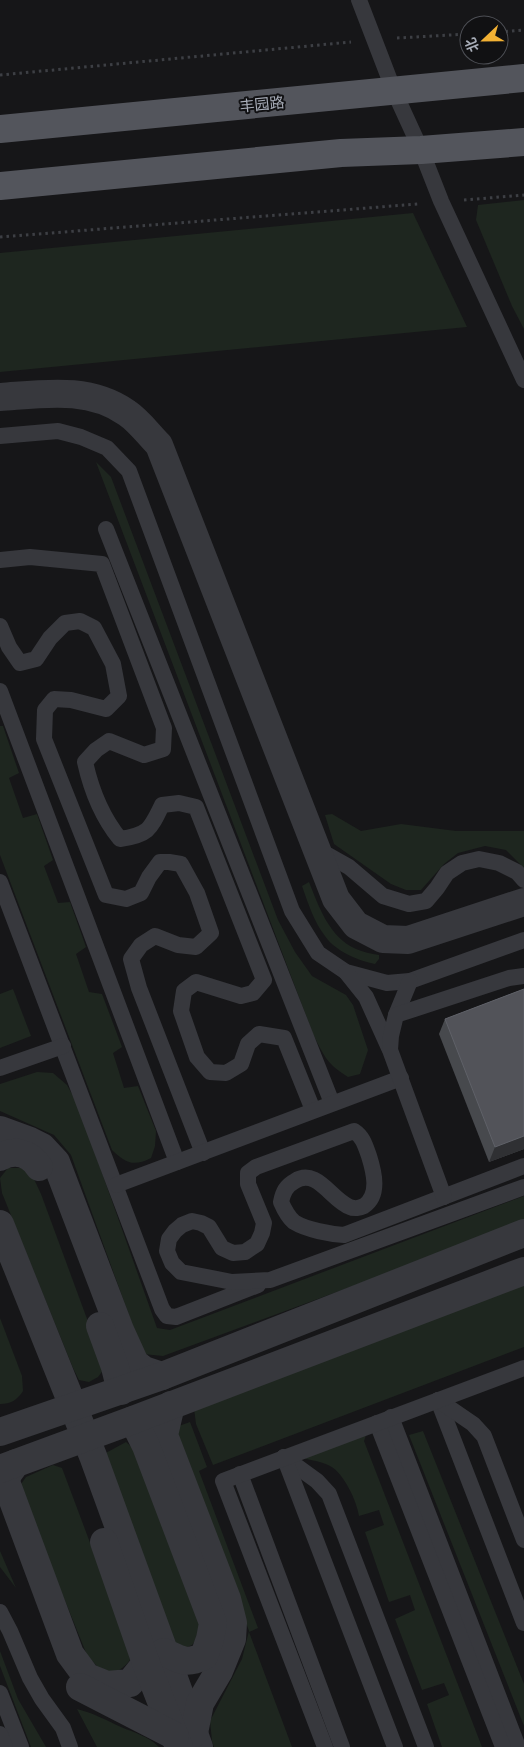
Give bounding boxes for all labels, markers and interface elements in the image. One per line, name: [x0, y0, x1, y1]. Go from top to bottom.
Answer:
north arrow: [459, 15, 509, 65]
text: 北: [462, 35, 482, 54]
street label: 丰园路: [239, 93, 285, 115]

